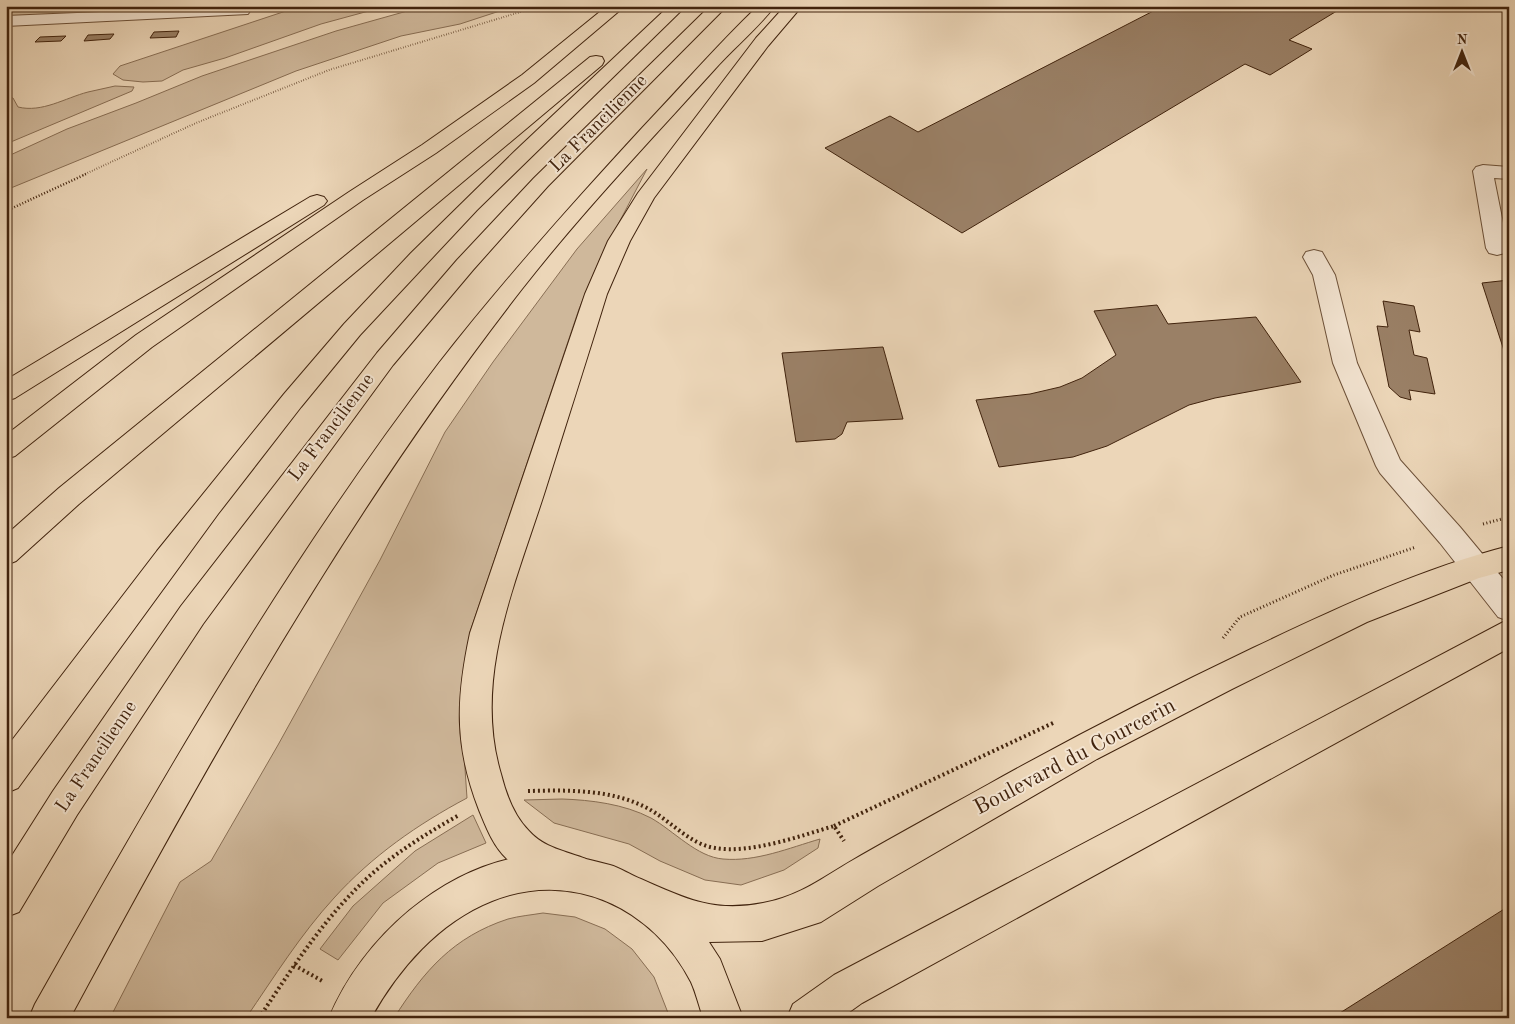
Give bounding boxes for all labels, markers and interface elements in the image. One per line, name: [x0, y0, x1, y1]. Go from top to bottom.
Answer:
north arrow: [1438, 28, 1488, 78]
text: N: [1457, 33, 1468, 47]
street label: La Francilienne: [547, 72, 651, 176]
street label: La Francilienne: [285, 371, 379, 485]
street label: Boulevard du Courcerin: [971, 694, 1179, 819]
street label: La Francilienne: [53, 698, 141, 816]

